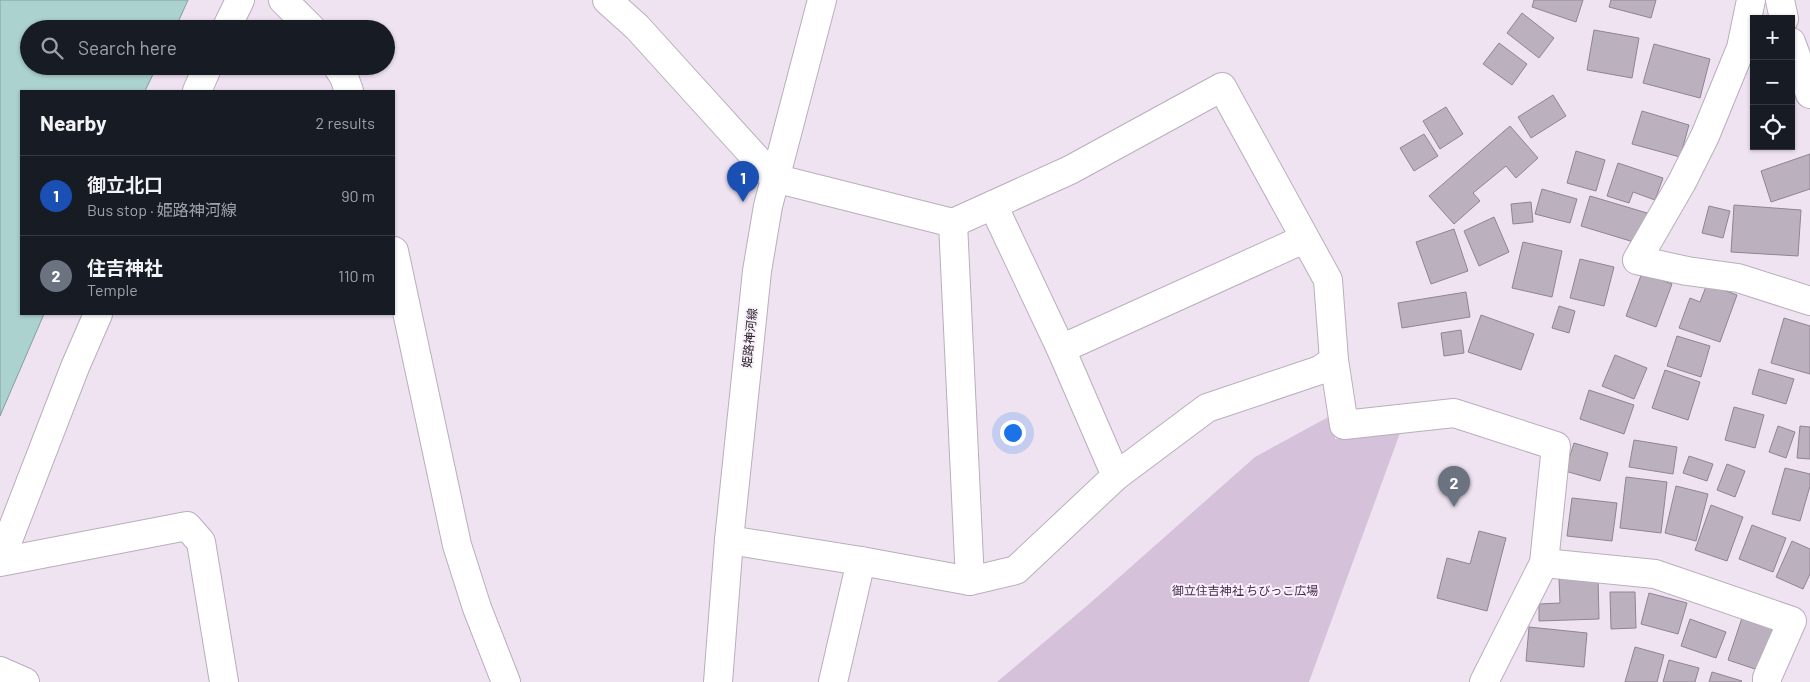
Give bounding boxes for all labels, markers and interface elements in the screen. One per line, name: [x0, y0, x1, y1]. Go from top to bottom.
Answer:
map controls: [1750, 15, 1795, 150]
button: +: [1750, 15, 1795, 60]
search box: [20, 20, 395, 75]
icon: search: [38, 34, 66, 62]
text: Search here: [78, 36, 177, 59]
button: −: [1750, 60, 1795, 105]
button: locate: [1750, 105, 1795, 150]
text: Nearby: [40, 110, 106, 135]
text: 2 results: [316, 113, 375, 132]
pin: 1: [727, 161, 759, 202]
text: 御立北口: [87, 173, 163, 196]
text: 1: [53, 186, 59, 205]
text: 90 m: [341, 186, 375, 205]
text: Bus stop · 姫路神河線: [87, 200, 237, 219]
text: 住吉神社: [87, 256, 163, 279]
text: 2: [52, 266, 60, 285]
text: 110 m: [338, 266, 375, 285]
text: Temple: [87, 280, 138, 299]
street label: 姫路神河線: [739, 307, 759, 369]
your location: [1000, 420, 1026, 446]
pin: 2: [1438, 466, 1470, 507]
park label: 御立住吉神社 ちびっこ広場: [1172, 583, 1318, 597]

